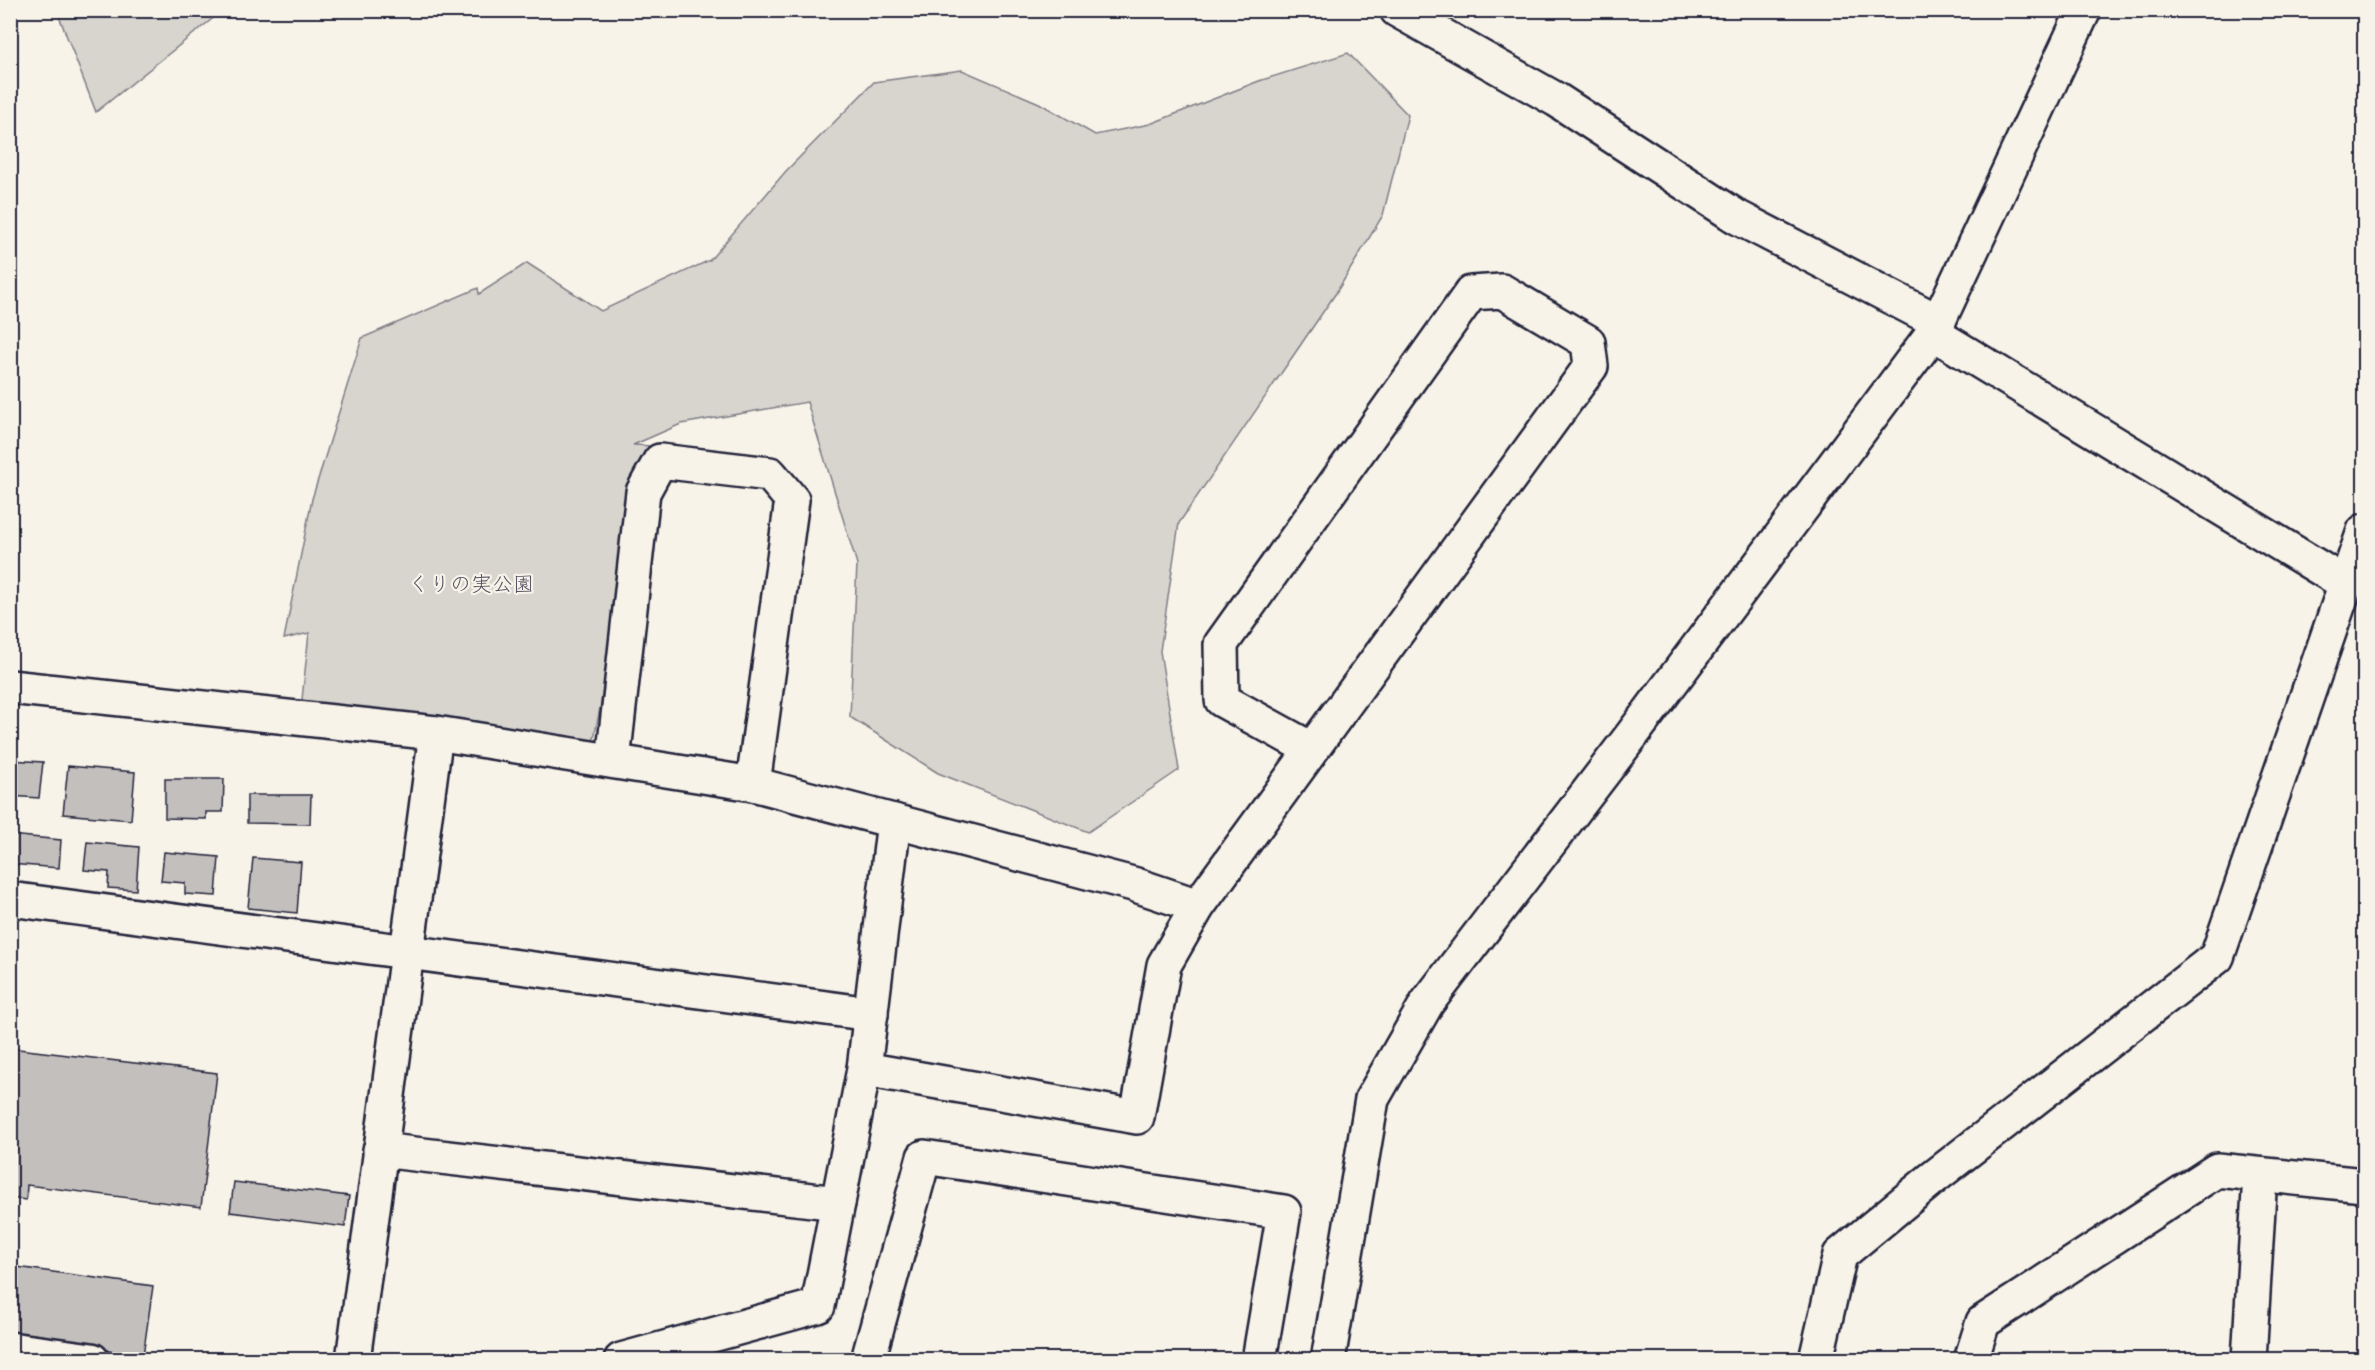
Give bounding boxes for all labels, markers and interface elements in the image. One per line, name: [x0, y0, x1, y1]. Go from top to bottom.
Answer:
park label: くりの実公園: [408, 571, 534, 599]

